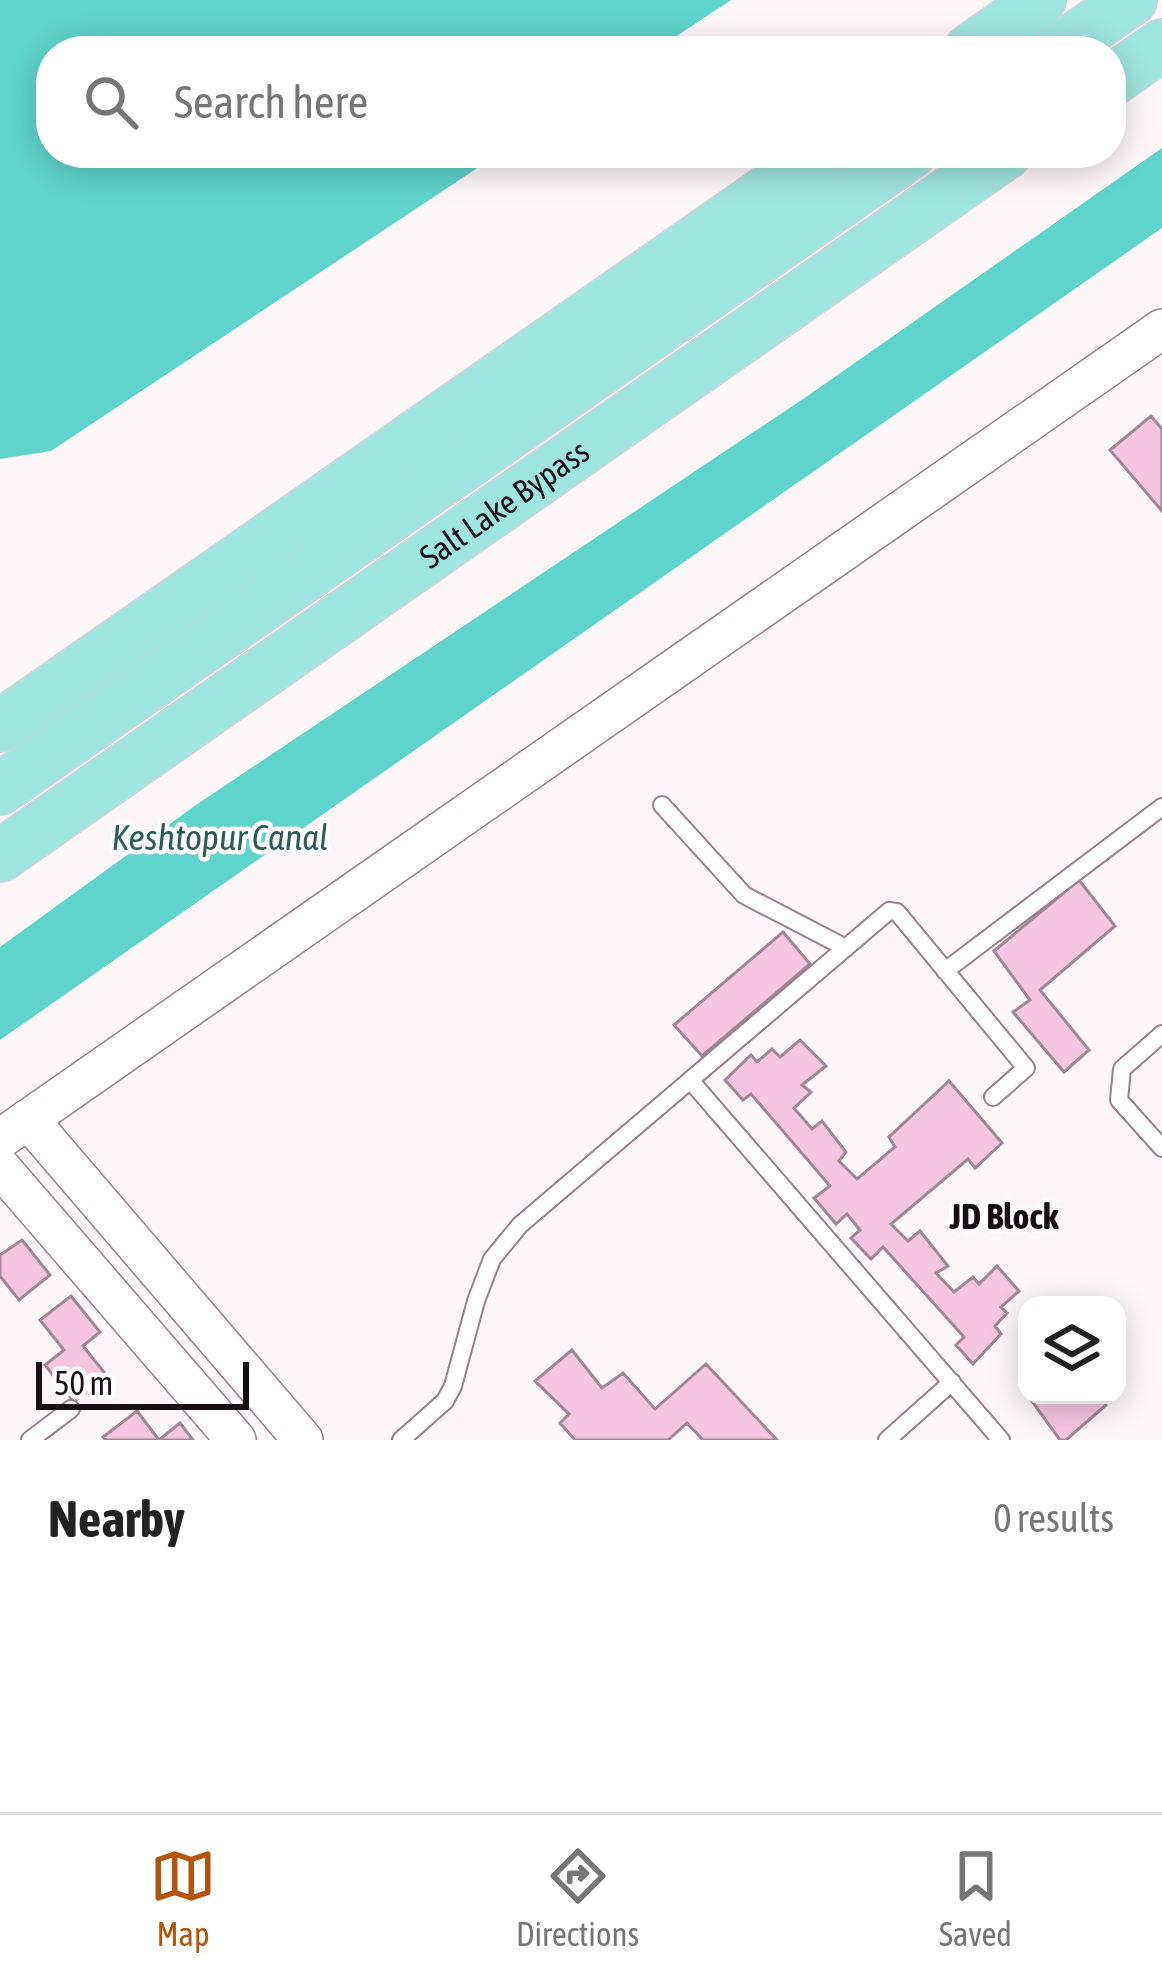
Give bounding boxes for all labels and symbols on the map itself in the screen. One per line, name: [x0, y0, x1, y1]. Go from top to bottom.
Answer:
street label: Salt Lake Bypass: [412, 432, 596, 576]
water label: Keshtopur Canal: [111, 816, 329, 858]
district label: JD Block: [949, 1195, 1060, 1237]
scale bar: [36, 1356, 249, 1409]

